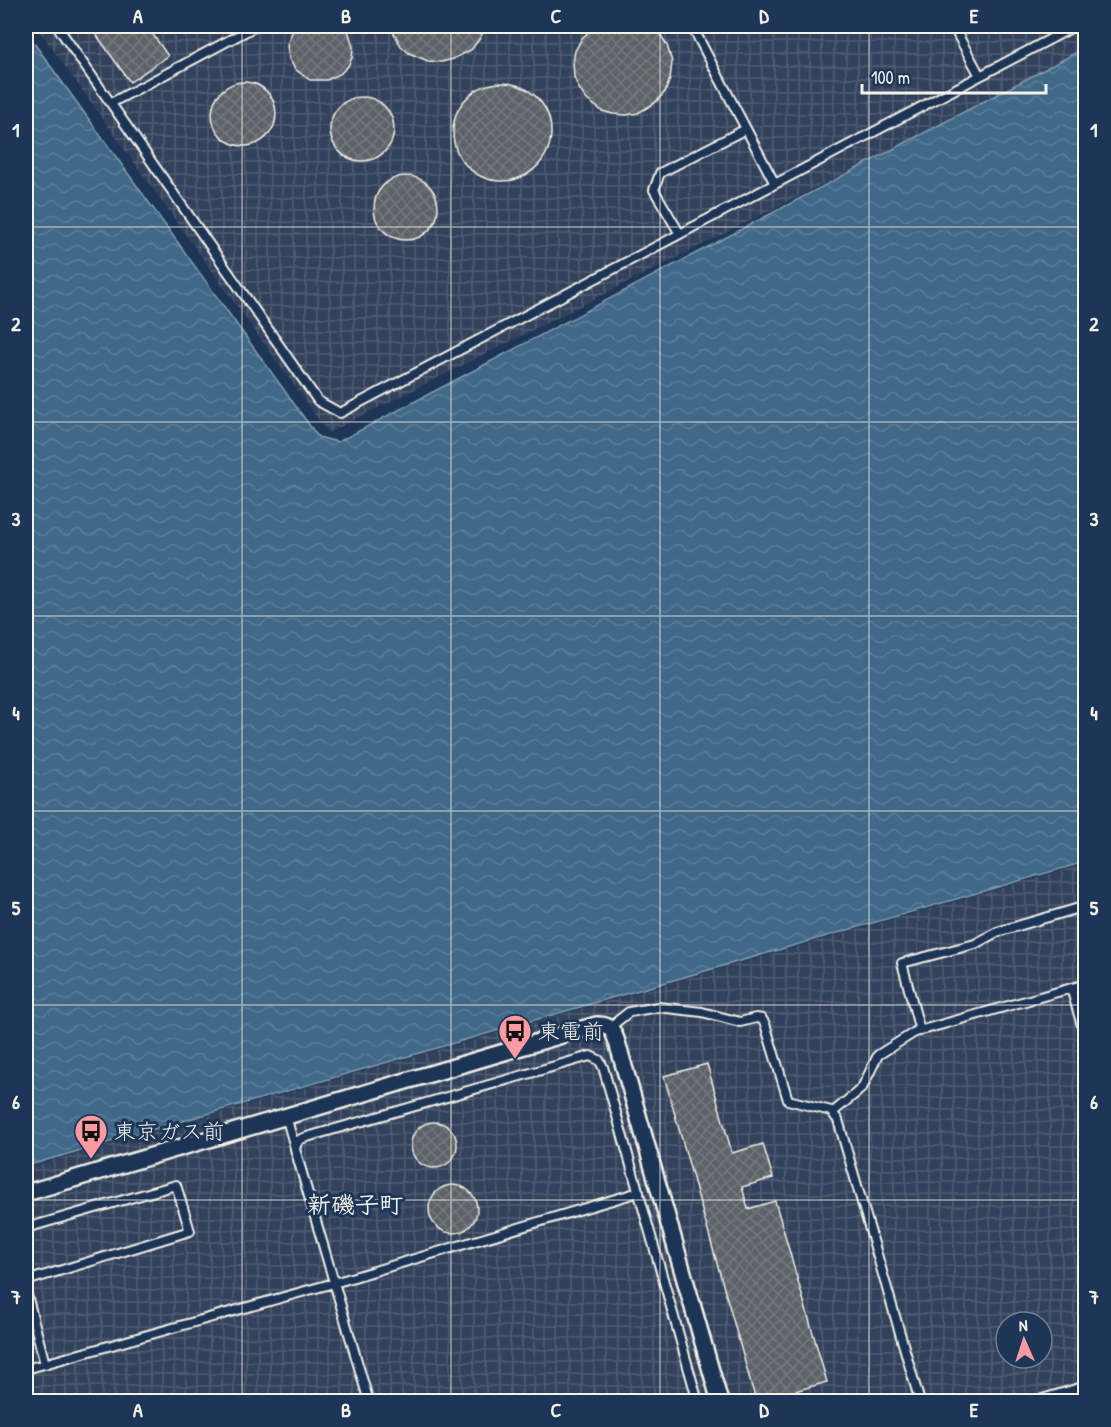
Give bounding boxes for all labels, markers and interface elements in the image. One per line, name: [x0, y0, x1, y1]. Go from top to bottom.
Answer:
text: A: [133, 2, 143, 29]
text: B: [341, 2, 351, 29]
text: C: [551, 2, 562, 29]
text: D: [759, 2, 769, 29]
text: E: [970, 2, 979, 29]
scale bar: [862, 57, 1046, 95]
text: 100 m: [871, 65, 910, 90]
text: 1: [12, 116, 20, 143]
text: 1: [1090, 116, 1098, 143]
text: 2: [11, 310, 21, 337]
text: 2: [1089, 310, 1099, 337]
text: 3: [12, 505, 21, 532]
text: 3: [1090, 505, 1099, 532]
text: 4: [12, 699, 20, 726]
text: 4: [1090, 699, 1098, 726]
text: 5: [12, 894, 21, 921]
text: 5: [1090, 894, 1099, 921]
bus stop icon: 東電前: [497, 1013, 533, 1060]
place label: 東電前: [538, 1016, 604, 1046]
text: 6: [12, 1088, 20, 1115]
text: 6: [1090, 1088, 1098, 1115]
bus stop icon: 東京ガス前: [73, 1113, 109, 1160]
place label: 東京ガス前: [114, 1116, 224, 1146]
district label: 新磯子町: [307, 1188, 403, 1220]
text: 7: [10, 1283, 21, 1310]
text: 7: [1088, 1283, 1099, 1310]
north arrow: [994, 1310, 1054, 1370]
text: N: [1018, 1314, 1029, 1336]
text: A: [133, 1396, 143, 1423]
text: B: [341, 1396, 351, 1423]
text: C: [551, 1396, 562, 1423]
text: D: [759, 1396, 769, 1423]
text: E: [970, 1396, 979, 1423]

